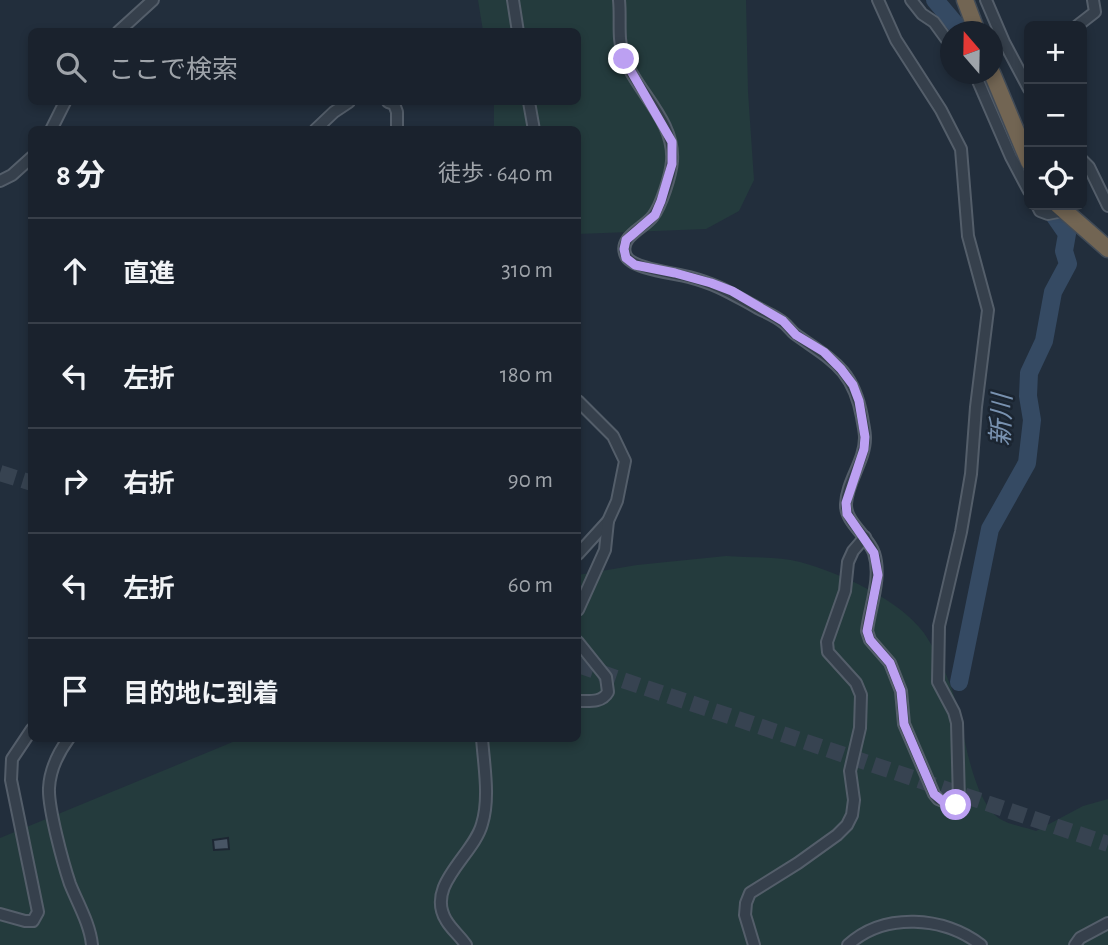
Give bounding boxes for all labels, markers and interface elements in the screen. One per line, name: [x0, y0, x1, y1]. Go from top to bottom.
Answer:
north arrow: [940, 21, 1003, 84]
map controls: [1024, 21, 1087, 210]
button: +: [1024, 21, 1087, 84]
search box: [28, 28, 581, 105]
route end: [608, 43, 639, 74]
icon: search: [52, 48, 90, 86]
text: ここで検索: [108, 57, 238, 83]
button: −: [1024, 84, 1087, 147]
button: locate: [1024, 147, 1087, 210]
text: 8 分: [56, 161, 105, 191]
text: 徒歩 · 640 m: [438, 163, 553, 186]
icon: ahead: [56, 252, 94, 290]
text: 310 m: [501, 259, 553, 282]
text: 直進: [123, 261, 175, 287]
icon: left: [56, 357, 94, 395]
text: 180 m: [500, 364, 553, 387]
text: 左折: [123, 366, 175, 392]
water label: 新川: [987, 391, 1016, 446]
icon: right: [56, 462, 94, 500]
text: 90 m: [508, 469, 553, 492]
text: 右折: [123, 471, 175, 497]
icon: left: [56, 567, 94, 605]
text: 60 m: [508, 574, 553, 597]
text: 左折: [123, 576, 175, 602]
icon: arrive: [56, 672, 94, 710]
text: 目的地に到着: [123, 681, 279, 707]
route start: [940, 789, 971, 820]

